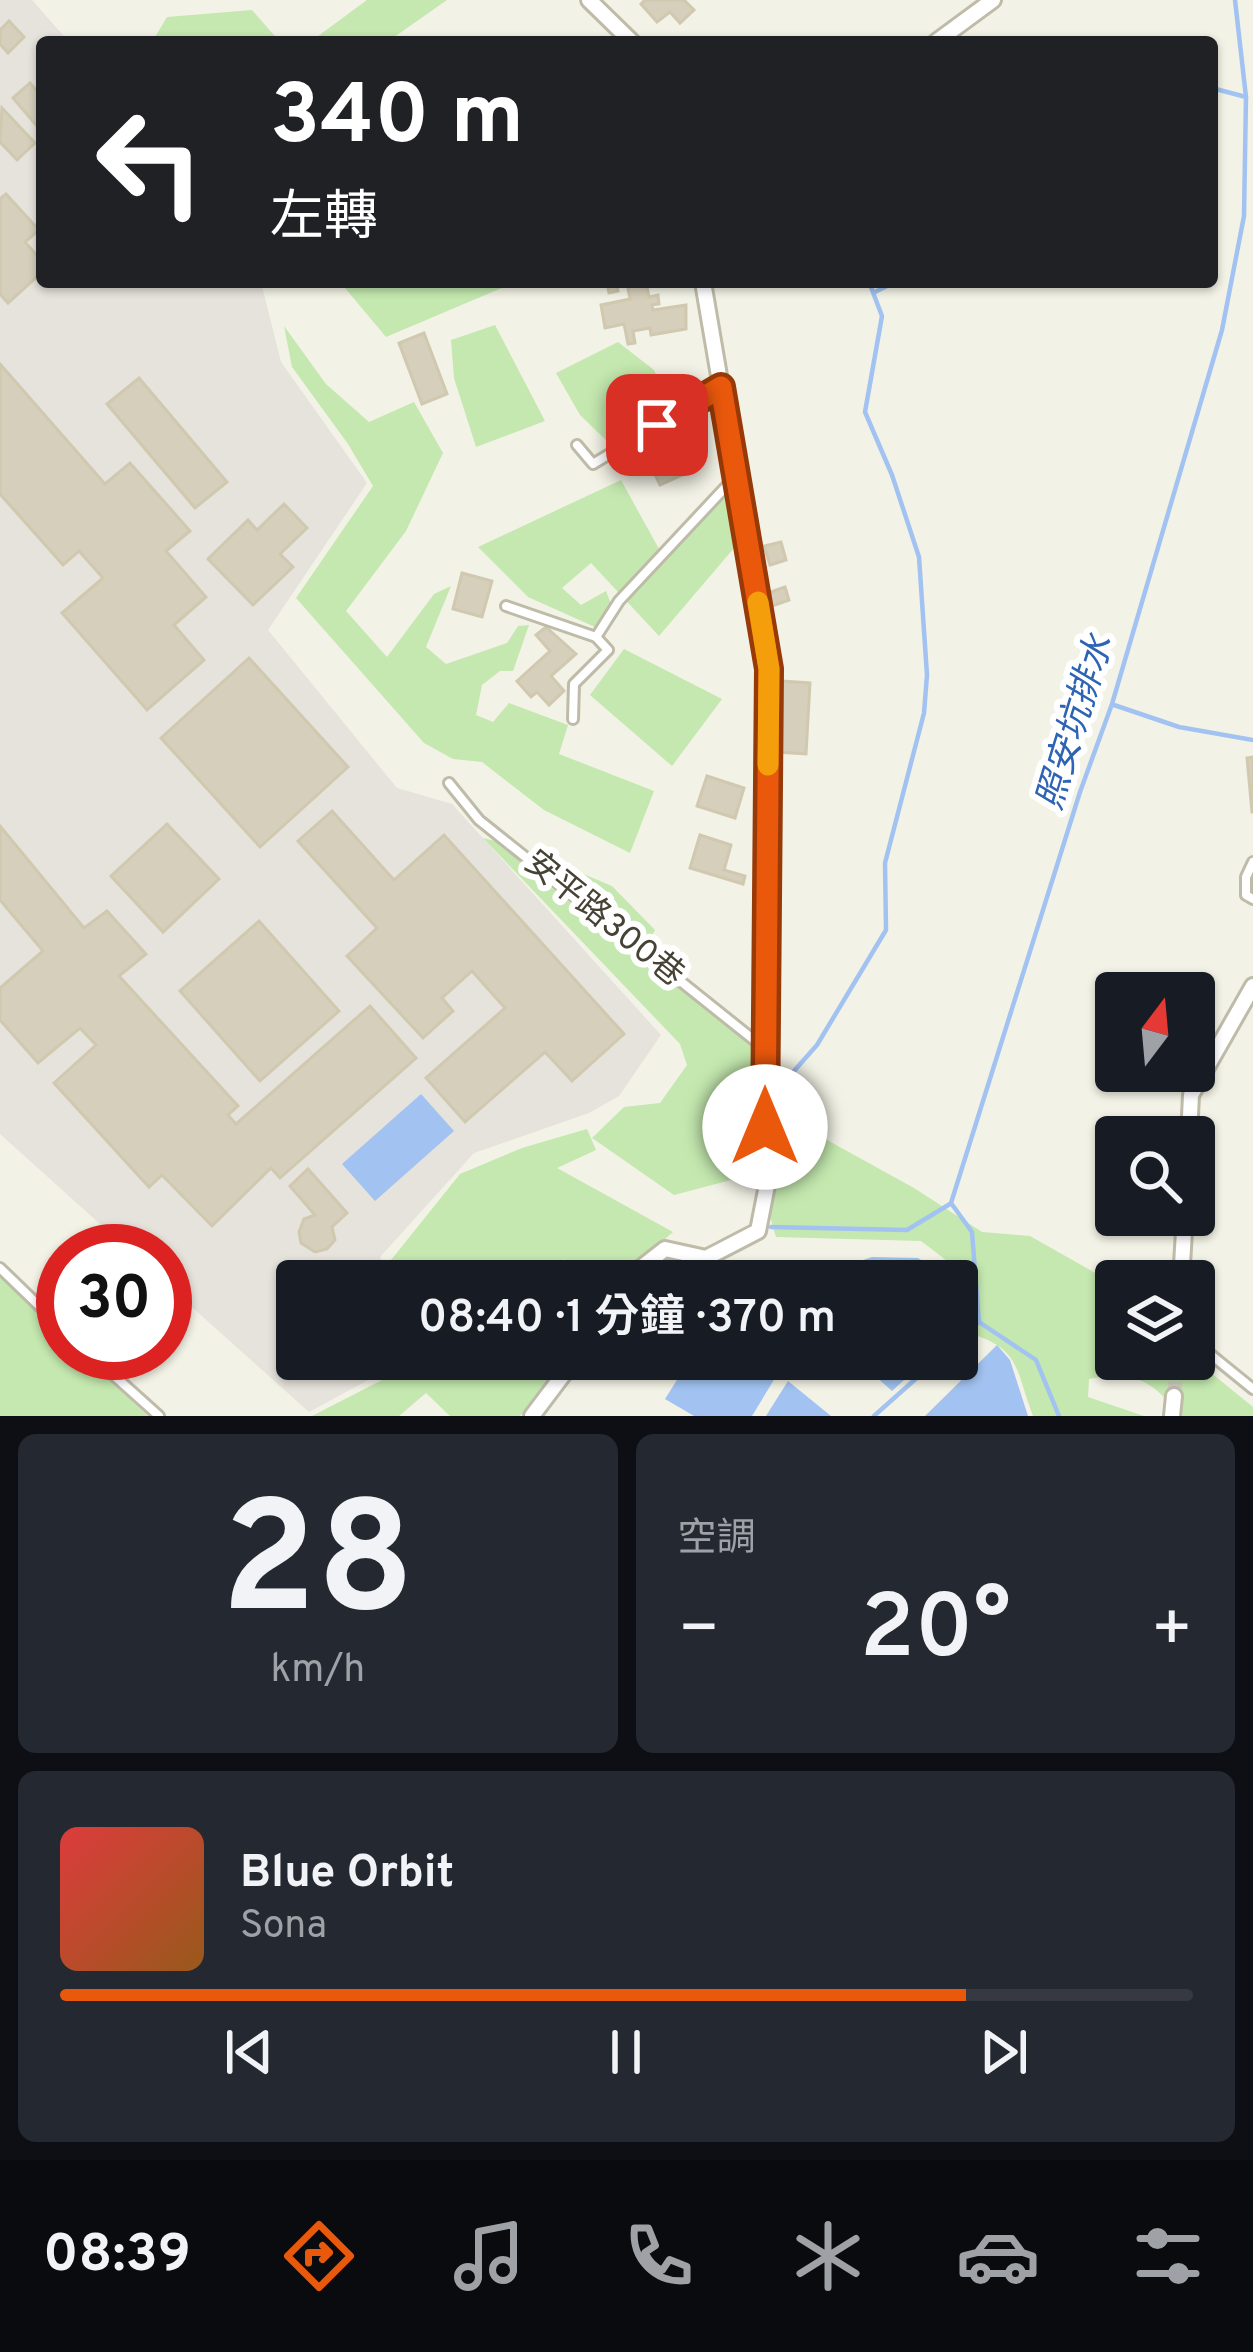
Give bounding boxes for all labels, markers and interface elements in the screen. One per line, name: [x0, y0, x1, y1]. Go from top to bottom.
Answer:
text: 340 m: [270, 67, 524, 173]
icon: left: [72, 84, 228, 240]
text: 左轉: [270, 186, 378, 255]
pin: [606, 374, 708, 476]
icon: arrive: [624, 392, 690, 458]
water label: 照安坑排水: [1029, 628, 1126, 816]
street label: 安平路300巷: [515, 843, 691, 997]
north arrow: [1095, 972, 1215, 1092]
map controls: [1095, 972, 1215, 1380]
position arrow: [702, 1064, 828, 1190]
button: search: [1095, 1116, 1215, 1236]
speed limit sign: 30: [36, 1224, 192, 1380]
button: layers: [1095, 1260, 1215, 1380]
text: 08:40 · 1 分鐘 · 370 m: [418, 1291, 836, 1348]
text: 28: [221, 1470, 415, 1668]
text: 空調: [678, 1516, 756, 1565]
text: 20°: [860, 1576, 1011, 1689]
text: −: [678, 1591, 720, 1674]
text: +: [1150, 1591, 1193, 1674]
text: km/h: [270, 1647, 365, 1696]
text: Blue Orbit: [240, 1846, 454, 1903]
text: Sona: [240, 1903, 327, 1952]
icon: previous: [216, 2019, 282, 2085]
icon: pause: [593, 2019, 659, 2085]
icon: next: [971, 2019, 1037, 2085]
icon: directions: [277, 2214, 361, 2298]
icon: music: [447, 2214, 531, 2298]
icon: phone: [617, 2214, 701, 2298]
icon: climate: [786, 2214, 870, 2298]
icon: car: [956, 2214, 1040, 2298]
icon: filters: [1126, 2214, 1210, 2298]
text: 08:39: [43, 2222, 191, 2291]

